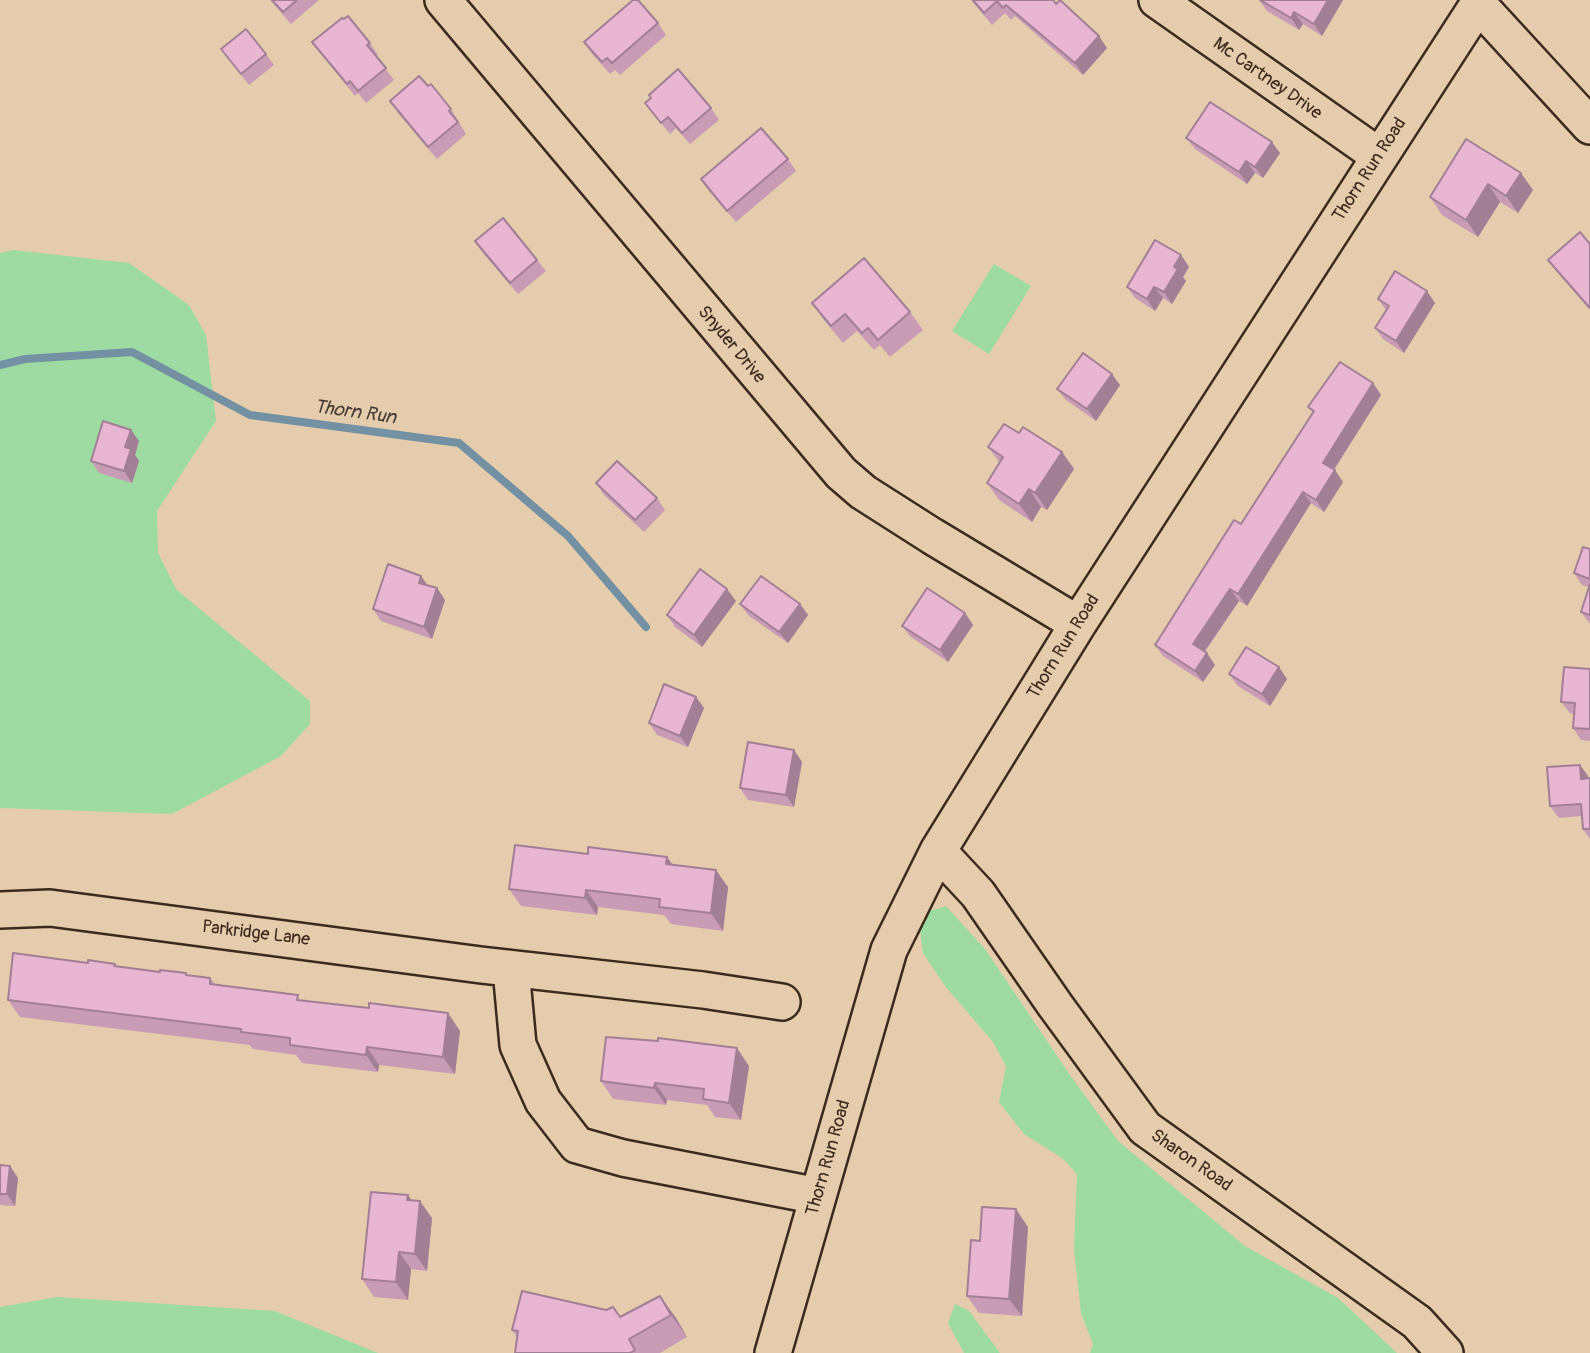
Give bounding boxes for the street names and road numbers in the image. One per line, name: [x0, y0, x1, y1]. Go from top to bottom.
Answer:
street label: Mc Cartney Drive: [1208, 33, 1326, 125]
street label: Thorn Run Road: [1328, 114, 1412, 226]
street label: Snyder Drive: [692, 302, 770, 388]
street label: Thorn Run Road: [1023, 591, 1105, 703]
street label: Parkridge Lane: [201, 917, 311, 951]
street label: Thorn Run Road: [802, 1098, 856, 1218]
street label: Sharon Road: [1146, 1125, 1236, 1197]

